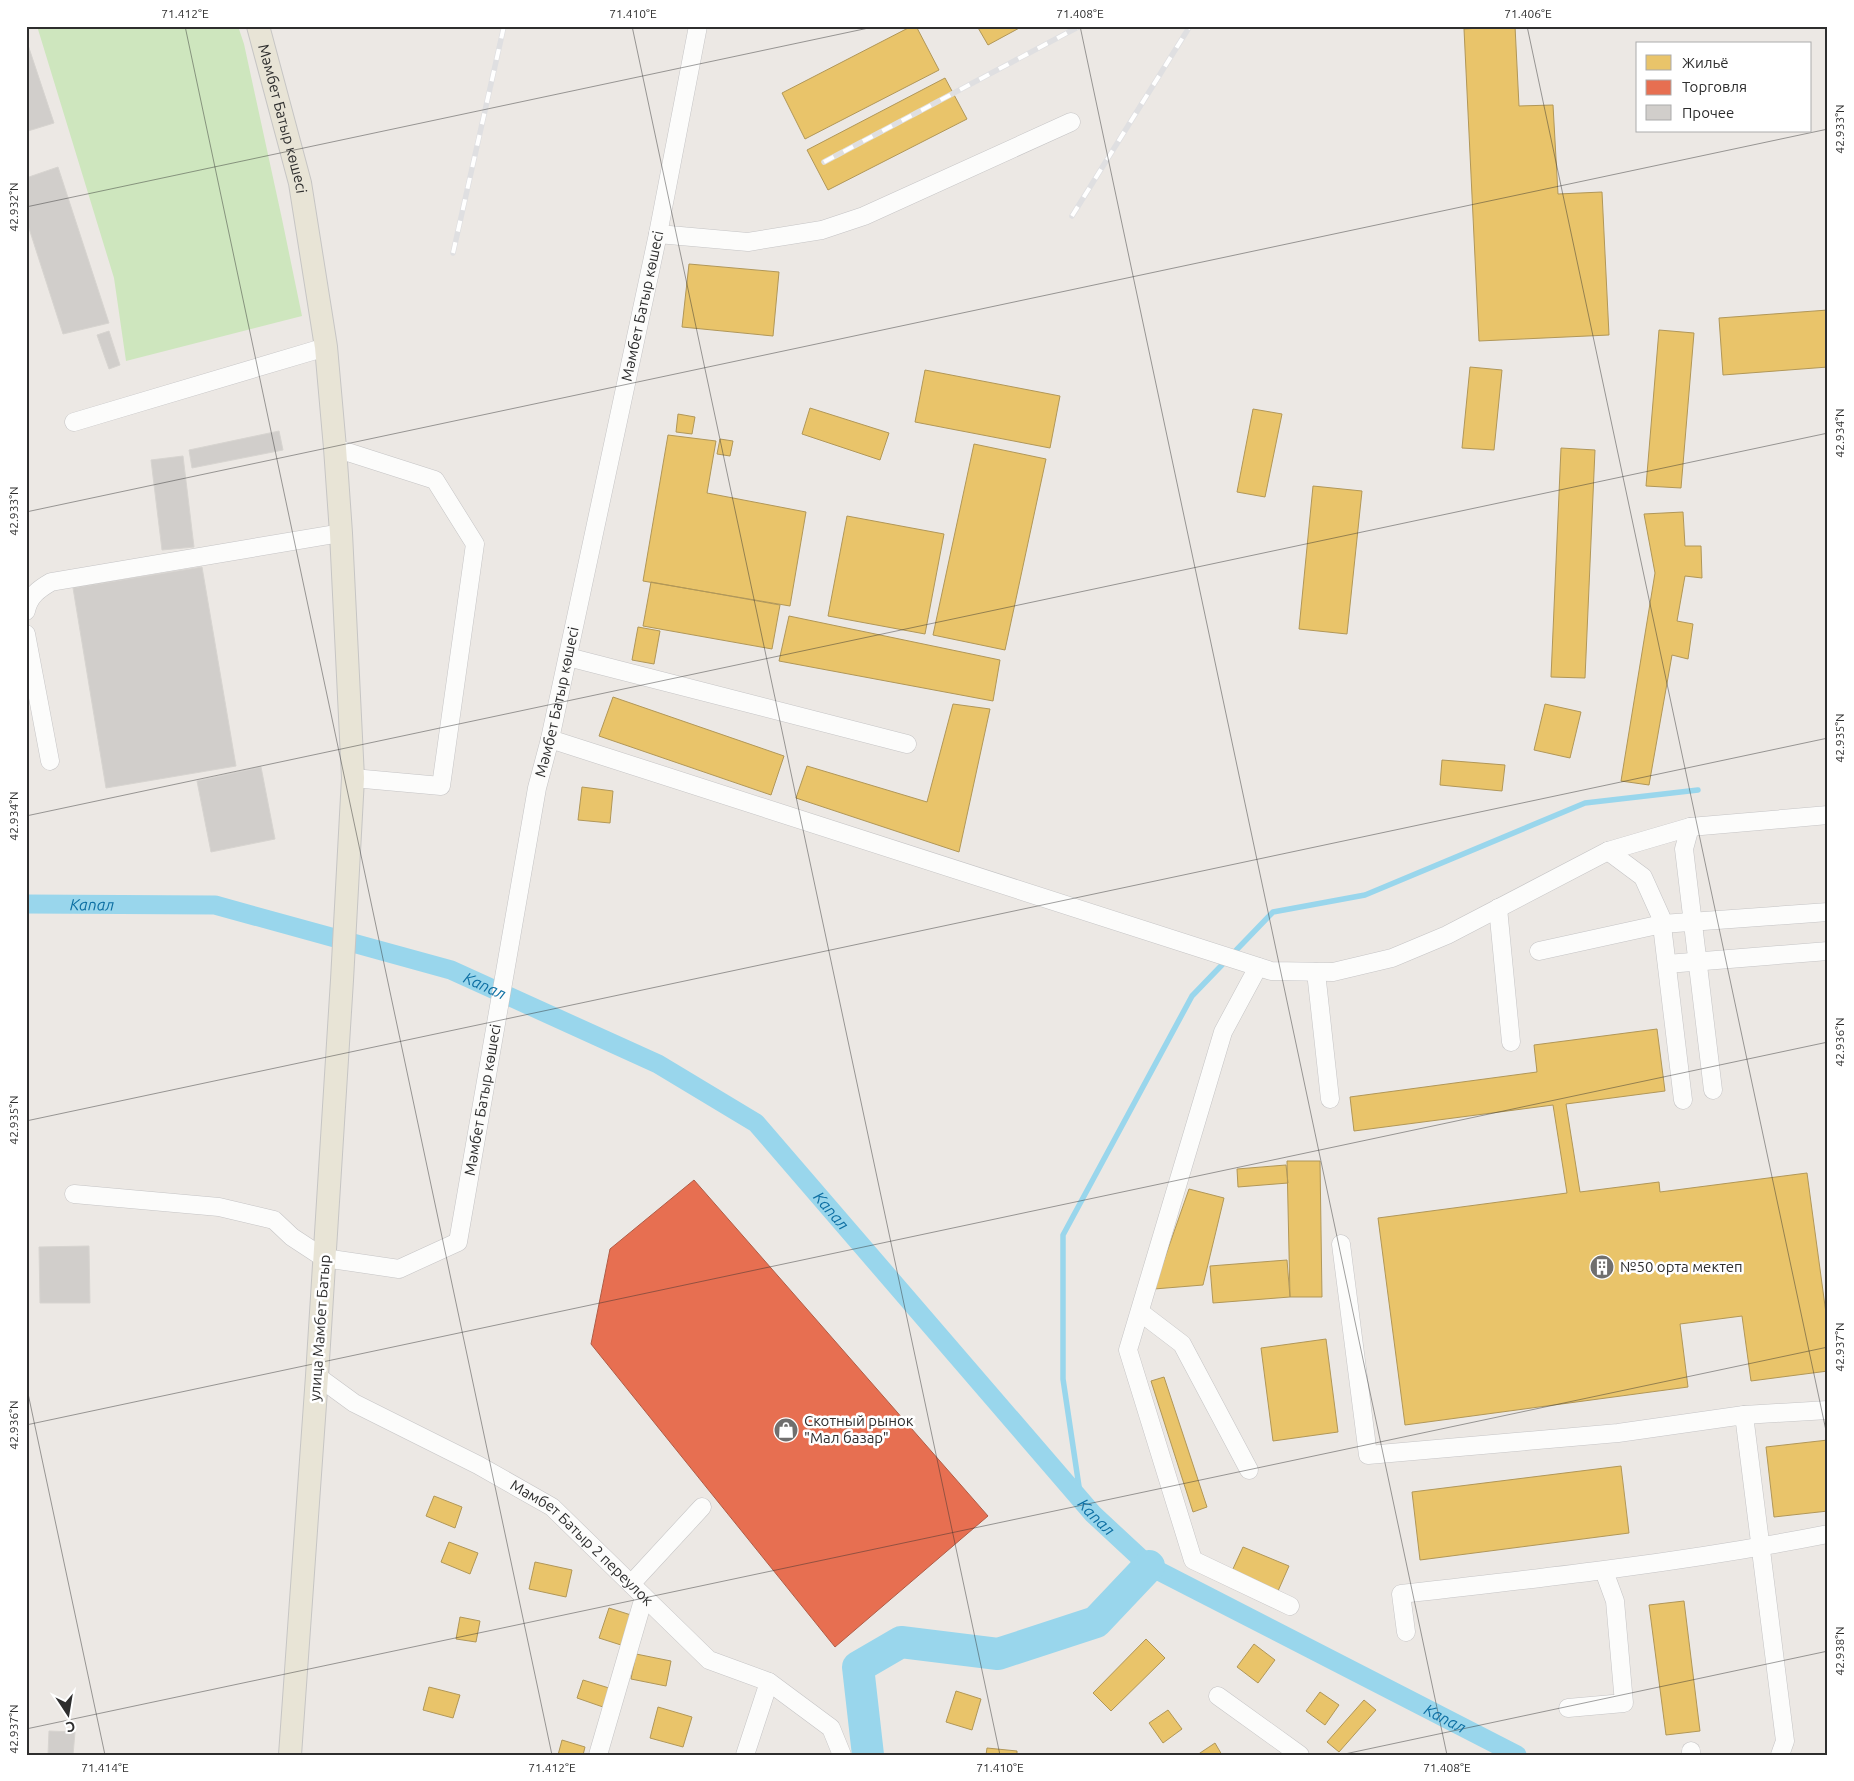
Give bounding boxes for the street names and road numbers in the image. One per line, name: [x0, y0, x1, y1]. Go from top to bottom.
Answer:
street label: Мәмбет Батыр көшесі: [255, 42, 311, 194]
street label: Мәмбет Батыр көшесі: [618, 229, 666, 383]
street label: Мәмбет Батыр көшесі: [531, 625, 582, 779]
street label: Мәмбет Батыр көшесі: [461, 1023, 504, 1177]
street label: улица Мамбет Батыр: [306, 1254, 333, 1402]
street label: Мамбет Батыр 2 переулок: [508, 1476, 657, 1609]

